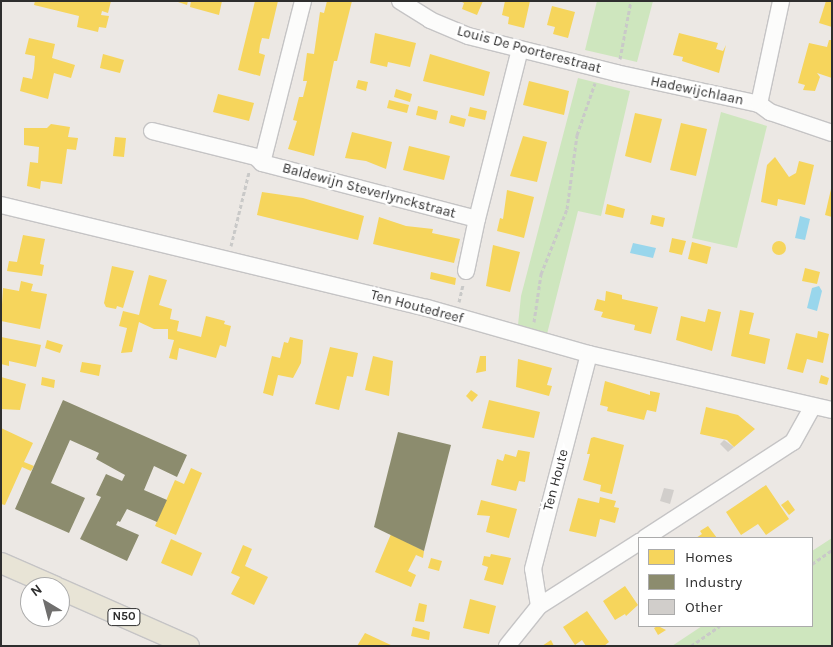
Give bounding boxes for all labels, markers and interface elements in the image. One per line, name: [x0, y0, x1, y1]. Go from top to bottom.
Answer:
street label: Louis De Poorterestraat: [455, 23, 603, 77]
street label: Hadewijchlaan: [649, 73, 745, 109]
street label: Baldewijn Steverlynckstraat: [280, 160, 458, 222]
street label: Ten Houtedreef: [369, 287, 465, 327]
street label: Ten Houte: [540, 447, 572, 513]
legend: [638, 537, 813, 627]
text: Homes: [685, 548, 733, 566]
text: Industry: [685, 573, 742, 591]
north arrow: [20, 577, 70, 627]
text: N: [27, 581, 45, 600]
text: Other: [685, 598, 723, 616]
road number: N50: [106, 608, 142, 626]

